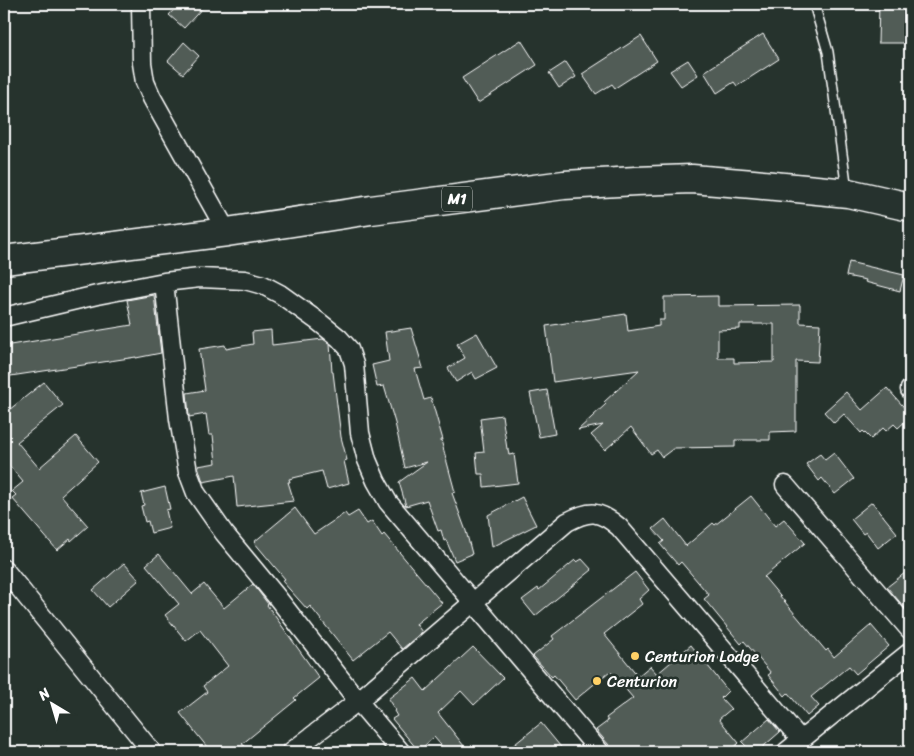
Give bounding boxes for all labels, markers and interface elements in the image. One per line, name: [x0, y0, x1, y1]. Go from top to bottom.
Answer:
road number: M1: [442, 186, 472, 212]
place label: Centurion Lodge: [645, 642, 759, 671]
marker: Centurion Lodge: [629, 650, 641, 662]
place label: Centurion: [607, 667, 678, 696]
marker: Centurion: [591, 675, 603, 687]
north arrow: [28, 678, 78, 728]
text: N: [32, 681, 56, 708]

